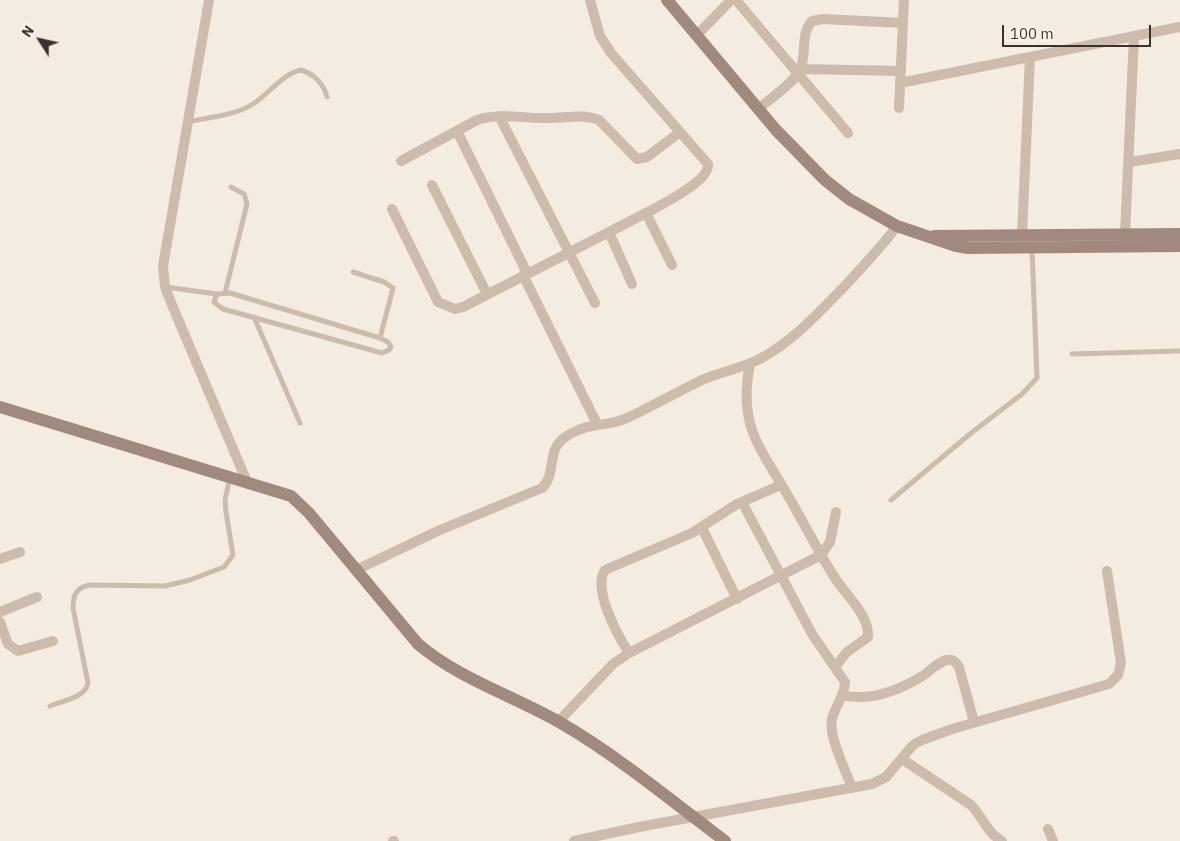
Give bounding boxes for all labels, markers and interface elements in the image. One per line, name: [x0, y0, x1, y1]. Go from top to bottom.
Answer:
north arrow: [15, 15, 65, 65]
scale bar: [1005, 15, 1154, 47]
text: N: [17, 22, 38, 41]
text: 100 m: [1010, 24, 1054, 43]

